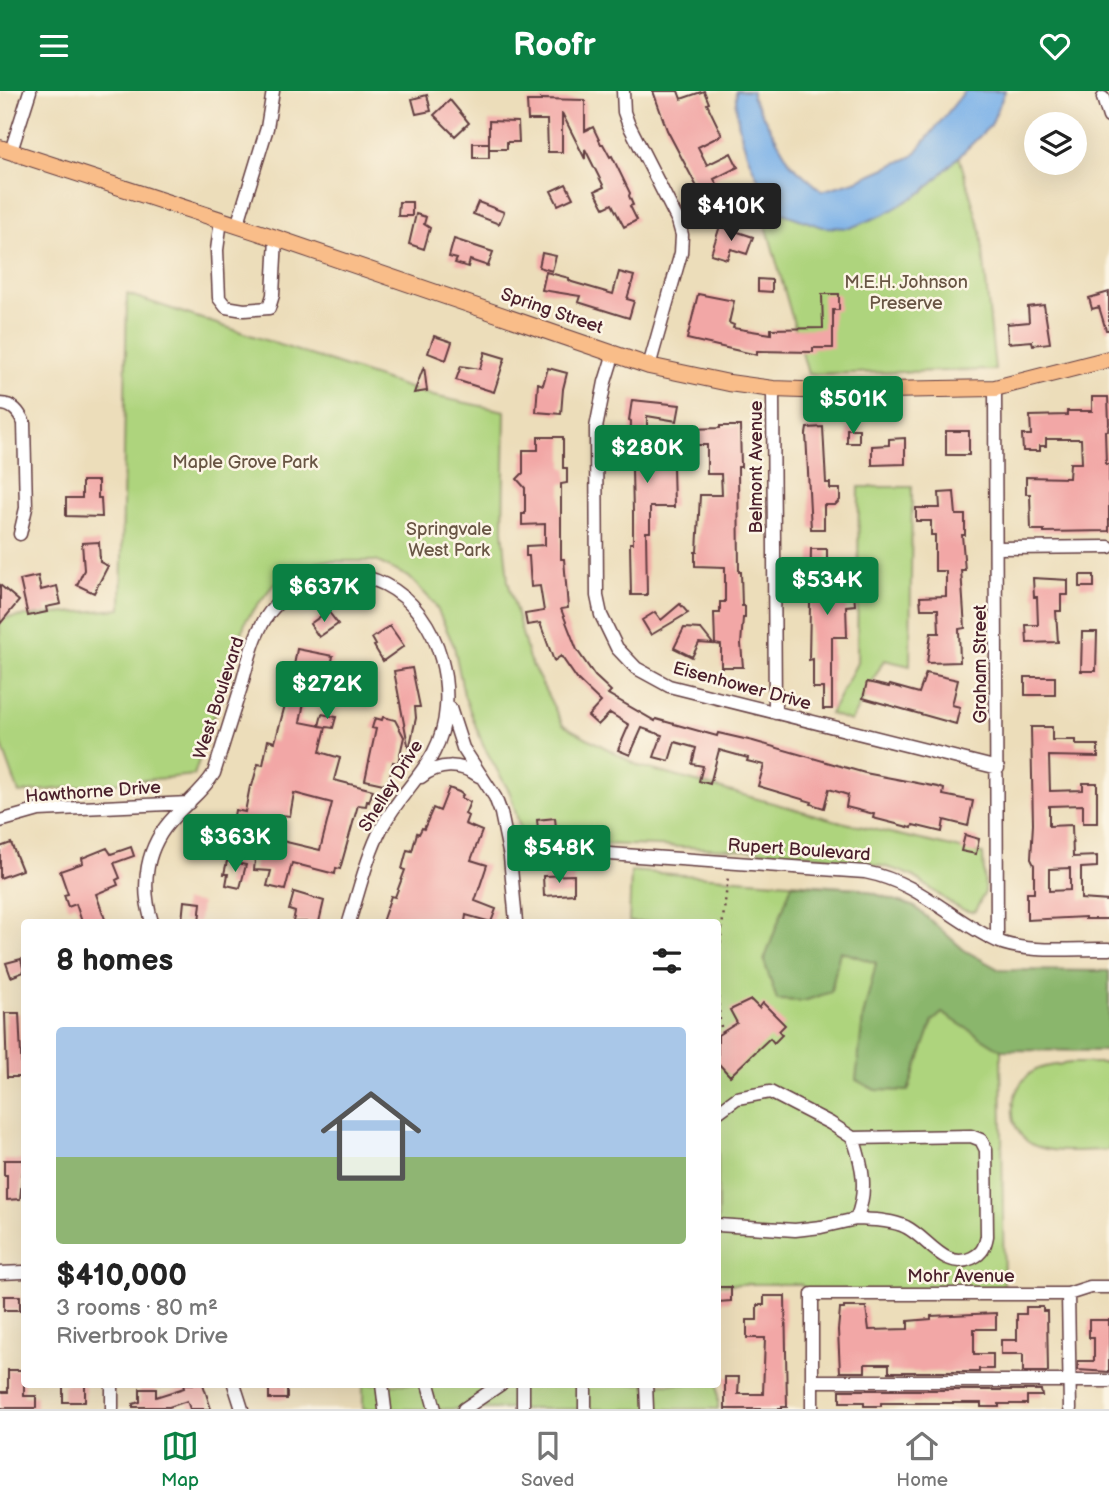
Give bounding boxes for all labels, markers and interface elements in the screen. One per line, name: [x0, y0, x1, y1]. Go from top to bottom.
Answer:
text: Roofr: [513, 26, 596, 65]
icon: menu: [35, 27, 73, 65]
icon: heart: [1036, 27, 1074, 65]
map controls: [1024, 112, 1087, 175]
button: layers: [1024, 112, 1087, 175]
pin: $410K: [682, 183, 780, 243]
text: $410K: [697, 192, 765, 220]
park label: M.E.H. Johnson Preserve: [844, 272, 968, 314]
street label: Spring Street: [498, 284, 606, 338]
pin: $501K: [804, 377, 902, 436]
text: $501K: [819, 385, 887, 413]
street label: Belmont Avenue: [746, 400, 767, 534]
pin: $280K: [598, 425, 696, 485]
text: $280K: [611, 434, 683, 462]
park label: Maple Grove Park: [172, 452, 318, 473]
park label: Springvale West Park: [406, 519, 492, 561]
pin: $534K: [778, 557, 876, 617]
pin: $637K: [275, 565, 373, 624]
text: $534K: [791, 566, 863, 594]
text: $637K: [289, 573, 359, 601]
street label: Graham Street: [970, 604, 991, 723]
street label: West Boulevard: [189, 634, 249, 762]
street label: Eisenhower Drive: [671, 657, 814, 715]
pin: $272K: [278, 661, 376, 721]
text: $272K: [292, 670, 362, 698]
street label: Shelley Drive: [355, 736, 428, 836]
street label: Hawthorne Drive: [25, 777, 162, 807]
pin: $363K: [186, 815, 284, 874]
text: $363K: [199, 823, 271, 851]
pin: $548K: [510, 825, 608, 885]
text: $548K: [523, 834, 595, 862]
street label: Rupert Boulevard: [727, 835, 871, 865]
icon: filters: [648, 942, 686, 980]
text: 8 homes: [56, 943, 173, 979]
icon: home: [308, 1073, 434, 1199]
text: $410,000: [56, 1258, 187, 1294]
street label: Mohr Avenue: [907, 1266, 1015, 1287]
text: 3 rooms · 80 m²: [56, 1294, 218, 1322]
text: Riverbrook Drive: [56, 1322, 228, 1350]
tab: Map: [161, 1427, 199, 1492]
tab: Saved: [521, 1427, 574, 1492]
tab: Home: [896, 1427, 948, 1492]

